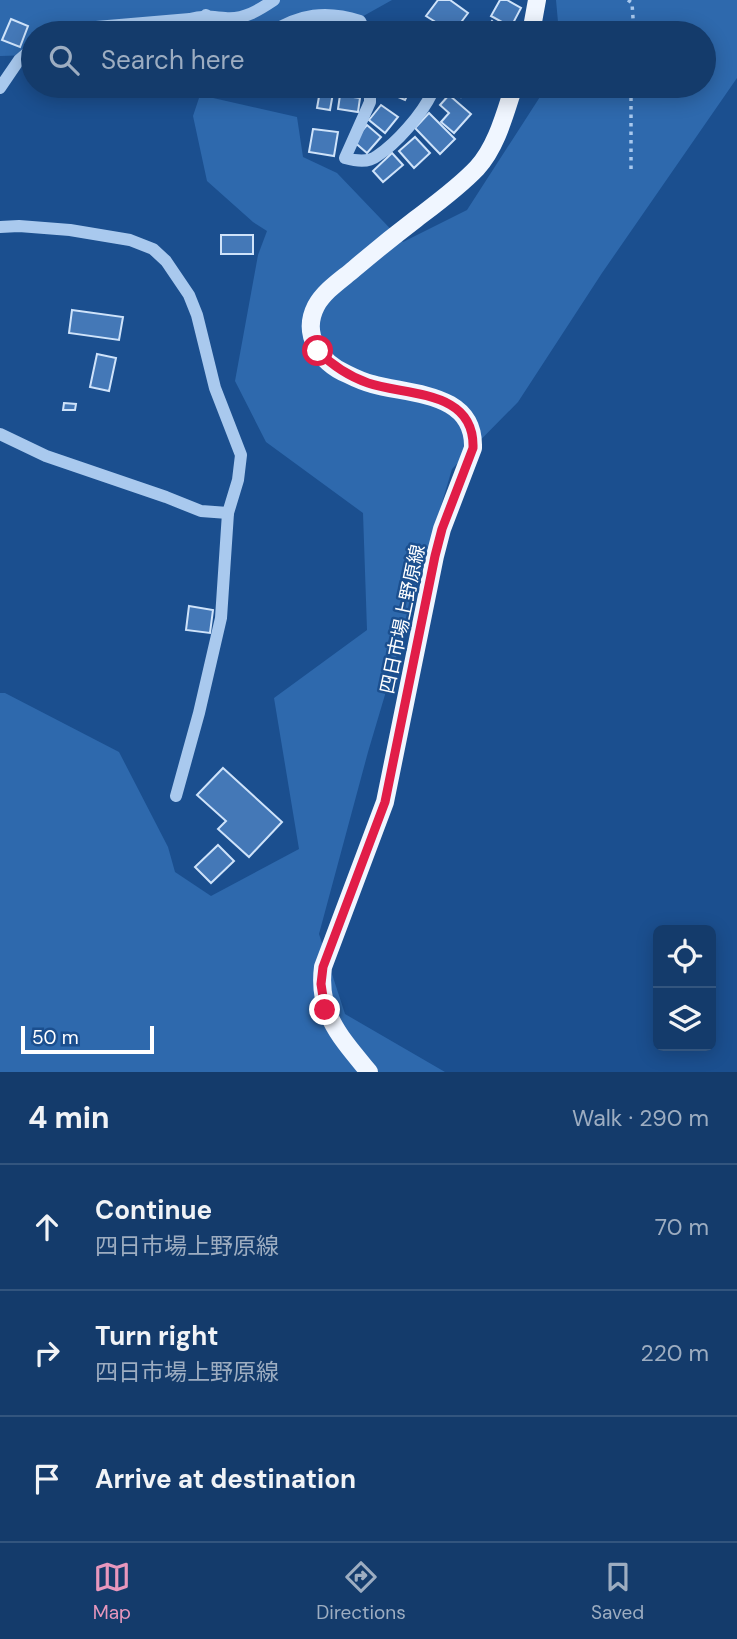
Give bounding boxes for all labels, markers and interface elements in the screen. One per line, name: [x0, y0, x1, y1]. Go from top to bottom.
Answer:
search box: [21, 21, 716, 98]
icon: search: [45, 41, 83, 79]
text: Search here: [101, 43, 244, 77]
route start: [302, 335, 333, 366]
street label: 四日市場上野原線: [374, 542, 431, 696]
map controls: [653, 925, 716, 1051]
button: locate: [653, 925, 716, 988]
button: layers: [653, 988, 716, 1051]
route end: [309, 994, 340, 1025]
scale bar: [21, 1023, 154, 1055]
text: 50 m: [32, 1025, 79, 1050]
text: 4 min: [28, 1098, 110, 1137]
text: Walk · 290 m: [572, 1103, 709, 1133]
text: Continue: [95, 1193, 212, 1227]
icon: ahead: [28, 1208, 66, 1246]
text: 70 m: [655, 1212, 709, 1242]
text: 四日市場上野原線: [95, 1231, 279, 1261]
text: Turn right: [95, 1319, 219, 1353]
icon: right: [28, 1334, 66, 1372]
text: 220 m: [640, 1338, 709, 1368]
text: 四日市場上野原線: [95, 1357, 279, 1387]
icon: arrive: [28, 1460, 66, 1498]
text: Arrive at destination: [95, 1462, 356, 1496]
tab: Map: [93, 1558, 131, 1625]
tab: Directions: [316, 1558, 406, 1625]
tab: Saved: [591, 1558, 644, 1625]

